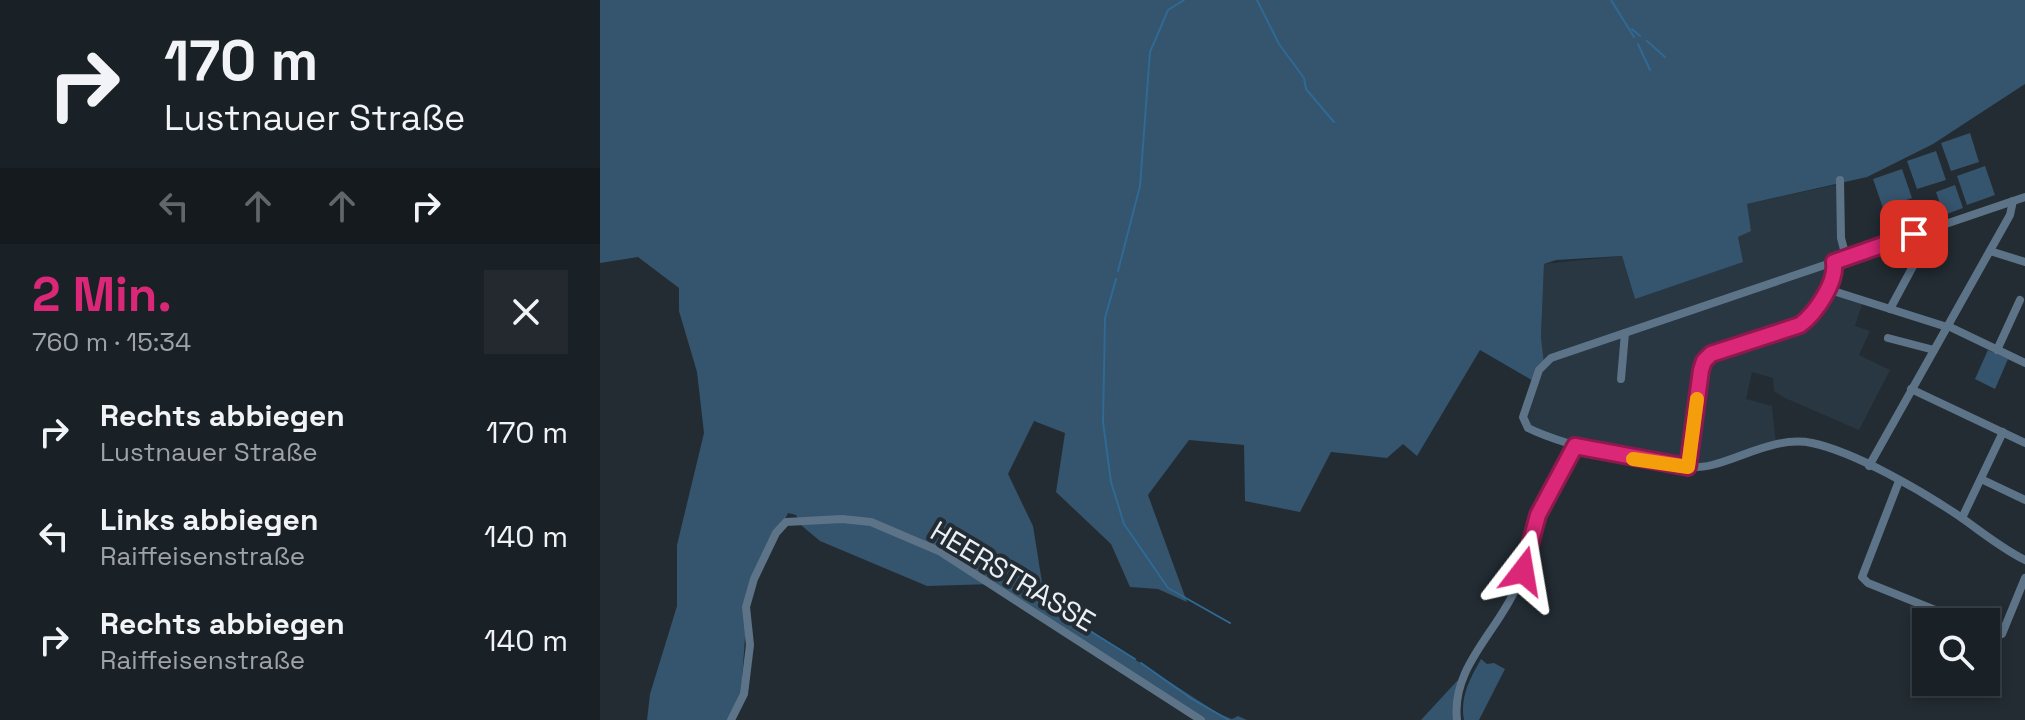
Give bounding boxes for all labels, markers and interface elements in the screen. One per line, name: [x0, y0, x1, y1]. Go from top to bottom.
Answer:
text: 170 m: [164, 25, 318, 96]
icon: right: [32, 32, 136, 136]
text: Lustnauer Straße: [164, 95, 465, 141]
icon: left: [152, 184, 196, 228]
icon: ahead: [236, 184, 280, 228]
icon: ahead: [320, 184, 364, 228]
icon: right: [404, 184, 448, 228]
pin: [1880, 200, 1948, 268]
icon: arrive: [1892, 212, 1936, 256]
text: 2 Min.: [32, 264, 172, 325]
button: close: [484, 270, 568, 354]
text: 760 m · 15:34: [32, 325, 191, 359]
text: Rechts abbiegen: [100, 396, 345, 435]
icon: right: [32, 410, 76, 454]
text: 170 m: [486, 413, 568, 452]
text: Lustnauer Straße: [100, 435, 318, 469]
text: Links abbiegen: [100, 500, 318, 539]
street label: HEERSTRASSE: [924, 513, 1102, 639]
icon: left: [32, 514, 76, 558]
text: 140 m: [484, 517, 568, 556]
position arrow: [1481, 529, 1565, 613]
text: Raiffeisenstraße: [100, 539, 305, 573]
text: Rechts abbiegen: [100, 604, 345, 643]
map controls: [1912, 608, 2000, 696]
button: search: [1912, 608, 2000, 696]
icon: right: [32, 618, 76, 662]
text: 140 m: [484, 621, 568, 660]
text: Raiffeisenstraße: [100, 643, 305, 677]

